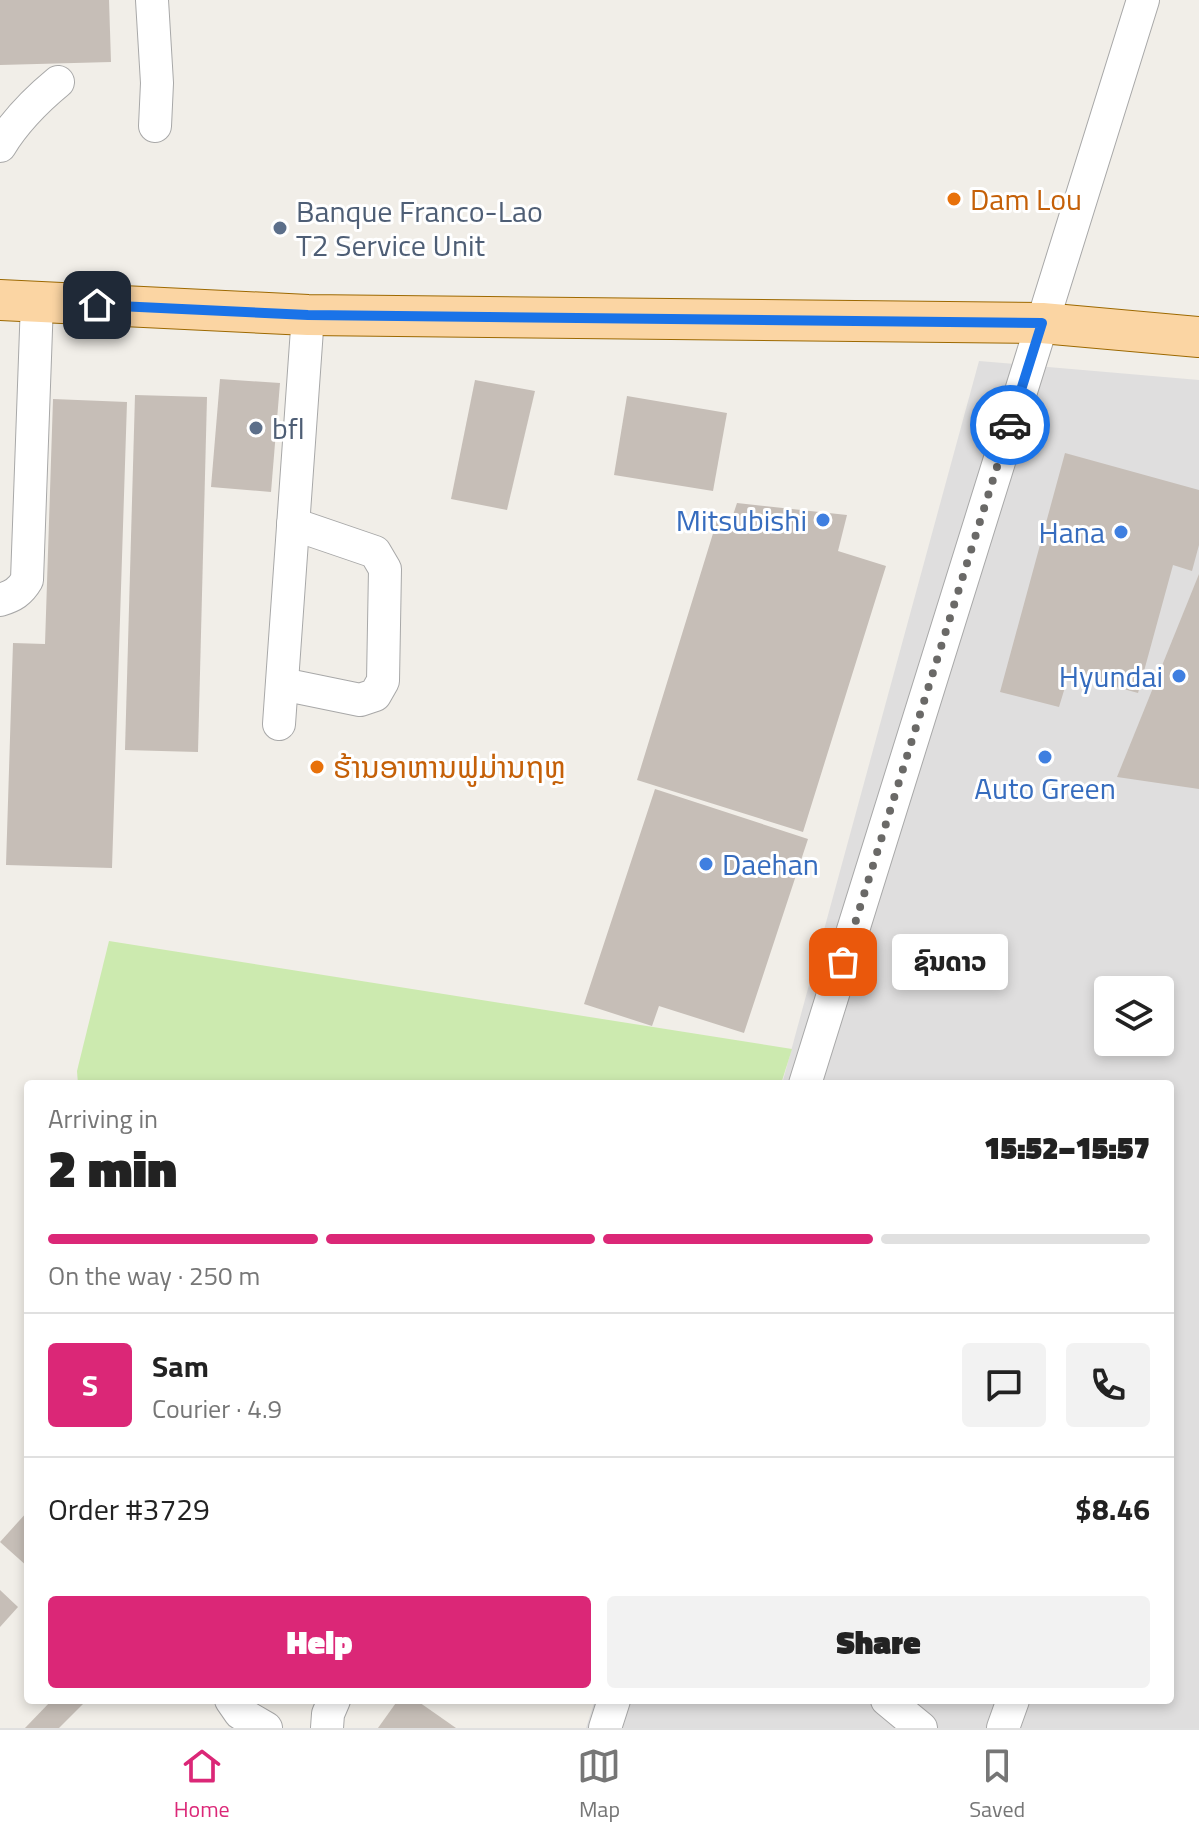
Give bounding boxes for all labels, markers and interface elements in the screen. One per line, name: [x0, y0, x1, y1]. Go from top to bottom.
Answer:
place label: Dam Lou: [970, 176, 1082, 222]
place label: Banque Franco-Lao T2 Service Unit: [296, 188, 543, 268]
marker: Dam Lou: [945, 190, 963, 208]
marker: Banque Franco-Lao T2 Service Unit: [271, 219, 289, 237]
pin: [63, 271, 131, 339]
icon: home: [75, 283, 119, 327]
courier: [970, 385, 1050, 465]
icon: car: [988, 403, 1032, 447]
place label: bfl: [272, 405, 305, 451]
marker: bfl: [247, 419, 265, 437]
place label: Mitsubishi: [676, 497, 807, 543]
place label: Hana: [1039, 509, 1105, 555]
marker: Mitsubishi: [814, 511, 832, 529]
marker: Hana: [1112, 523, 1130, 541]
place label: Hyundai: [1059, 653, 1163, 699]
marker: Hyundai: [1170, 667, 1188, 685]
place label: ຮ້ານອາຫານຟູມ່ານຖຫຼ: [333, 744, 566, 790]
marker: Auto Green: [1036, 748, 1054, 766]
marker: ຮ້ານອາຫານຟູມ່ານຖຫຼ: [308, 758, 326, 776]
place label: Auto Green: [974, 765, 1116, 811]
place label: Daehan: [722, 841, 819, 887]
marker: Daehan: [697, 855, 715, 873]
pin: [809, 928, 877, 996]
callout: ຊົນດາວ: [891, 934, 1007, 990]
icon: bag: [821, 940, 865, 984]
text: ຊົນດາວ: [914, 942, 986, 981]
map controls: [1094, 976, 1174, 1056]
button: layers: [1094, 976, 1174, 1056]
text: Arriving in: [48, 1099, 158, 1138]
text: 15:52–15:57: [984, 1125, 1150, 1171]
text: 2 min: [48, 1128, 177, 1207]
text: On the way · 250 m: [48, 1256, 260, 1295]
text: Sam: [152, 1343, 209, 1389]
button: chat: [962, 1343, 1046, 1427]
button: phone: [1066, 1343, 1150, 1427]
text: S: [82, 1362, 98, 1408]
text: Courier · 4.9: [152, 1389, 282, 1428]
text: Order #3729: [48, 1486, 210, 1532]
text: $8.46: [1075, 1486, 1150, 1532]
button: Help: [48, 1596, 591, 1688]
button: Share: [607, 1596, 1150, 1688]
tab: Home: [174, 1744, 230, 1826]
tab: Map: [577, 1744, 621, 1826]
tab: Saved: [969, 1744, 1025, 1826]

